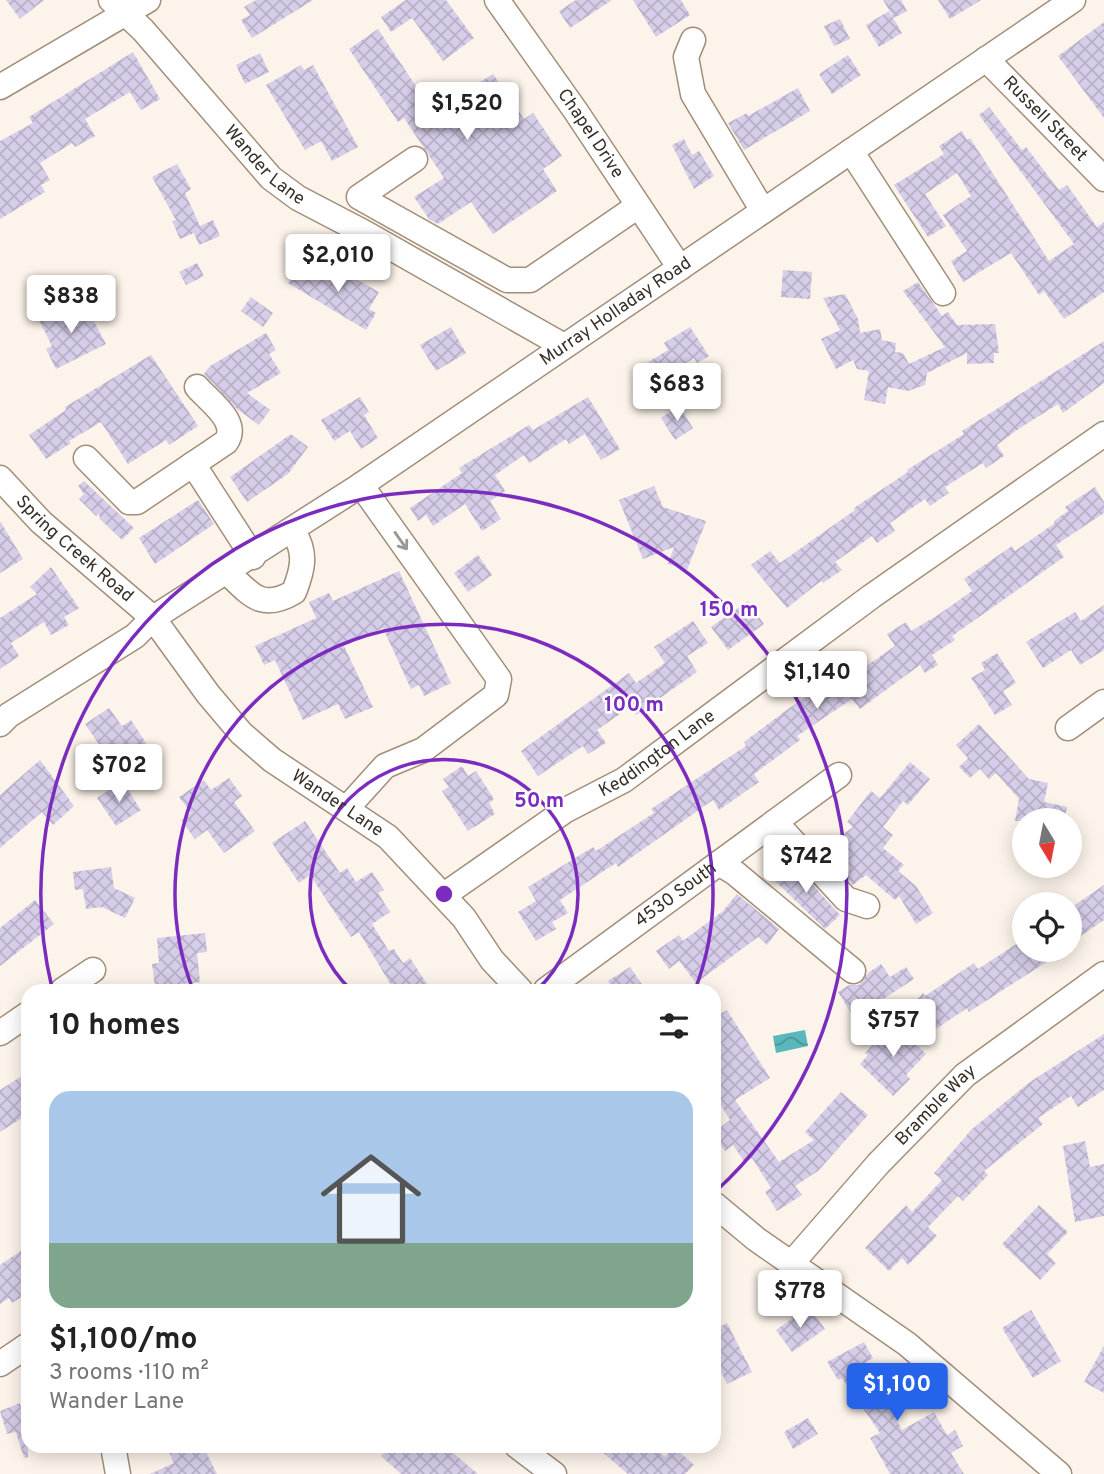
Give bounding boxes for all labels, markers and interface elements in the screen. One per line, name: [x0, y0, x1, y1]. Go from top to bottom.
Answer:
street label: Russell Street: [998, 71, 1092, 167]
pin: $1,520: [410, 82, 524, 142]
street label: Chapel Drive: [552, 84, 629, 183]
text: $1,520: [431, 90, 503, 119]
street label: Wander Lane: [219, 120, 308, 211]
pin: $2,010: [281, 234, 395, 294]
text: $2,010: [301, 242, 375, 271]
street label: Murray Holladay Road: [536, 252, 696, 371]
pin: $838: [30, 276, 112, 335]
text: $838: [43, 283, 99, 312]
pin: $683: [636, 364, 718, 423]
text: $683: [649, 371, 705, 400]
street label: Spring Creek Road: [10, 490, 138, 608]
one-way arrow: [394, 531, 408, 550]
text: 150 m: [700, 597, 758, 624]
pin: $1,140: [760, 652, 874, 711]
text: $1,140: [783, 659, 851, 688]
text: 100 m: [604, 692, 664, 719]
street label: Keddington Lane: [595, 705, 720, 803]
pin: $702: [78, 744, 160, 804]
text: $702: [91, 752, 147, 781]
street label: Wander Lane: [287, 764, 388, 842]
text: 50 m: [514, 788, 564, 815]
north arrow: [1012, 808, 1082, 878]
map controls: [1012, 808, 1082, 962]
pin: $742: [765, 836, 847, 895]
text: $742: [779, 843, 833, 872]
street label: 4530 South: [630, 857, 721, 932]
centre of rings: [432, 882, 456, 906]
button: locate: [1012, 892, 1082, 962]
pin: $757: [852, 1000, 934, 1059]
icon: filters: [655, 1007, 693, 1045]
text: $757: [867, 1007, 919, 1036]
text: 10 homes: [49, 1008, 180, 1045]
street label: Bramble Way: [891, 1059, 980, 1151]
icon: home: [308, 1136, 434, 1262]
pin: $778: [759, 1270, 841, 1330]
text: $778: [774, 1278, 826, 1307]
text: $1,100/mo: [49, 1322, 198, 1359]
text: 3 rooms · 110 m²: [49, 1359, 209, 1388]
pin: $1,100: [840, 1364, 954, 1423]
text: $1,100: [863, 1371, 931, 1400]
text: Wander Lane: [49, 1388, 184, 1417]

